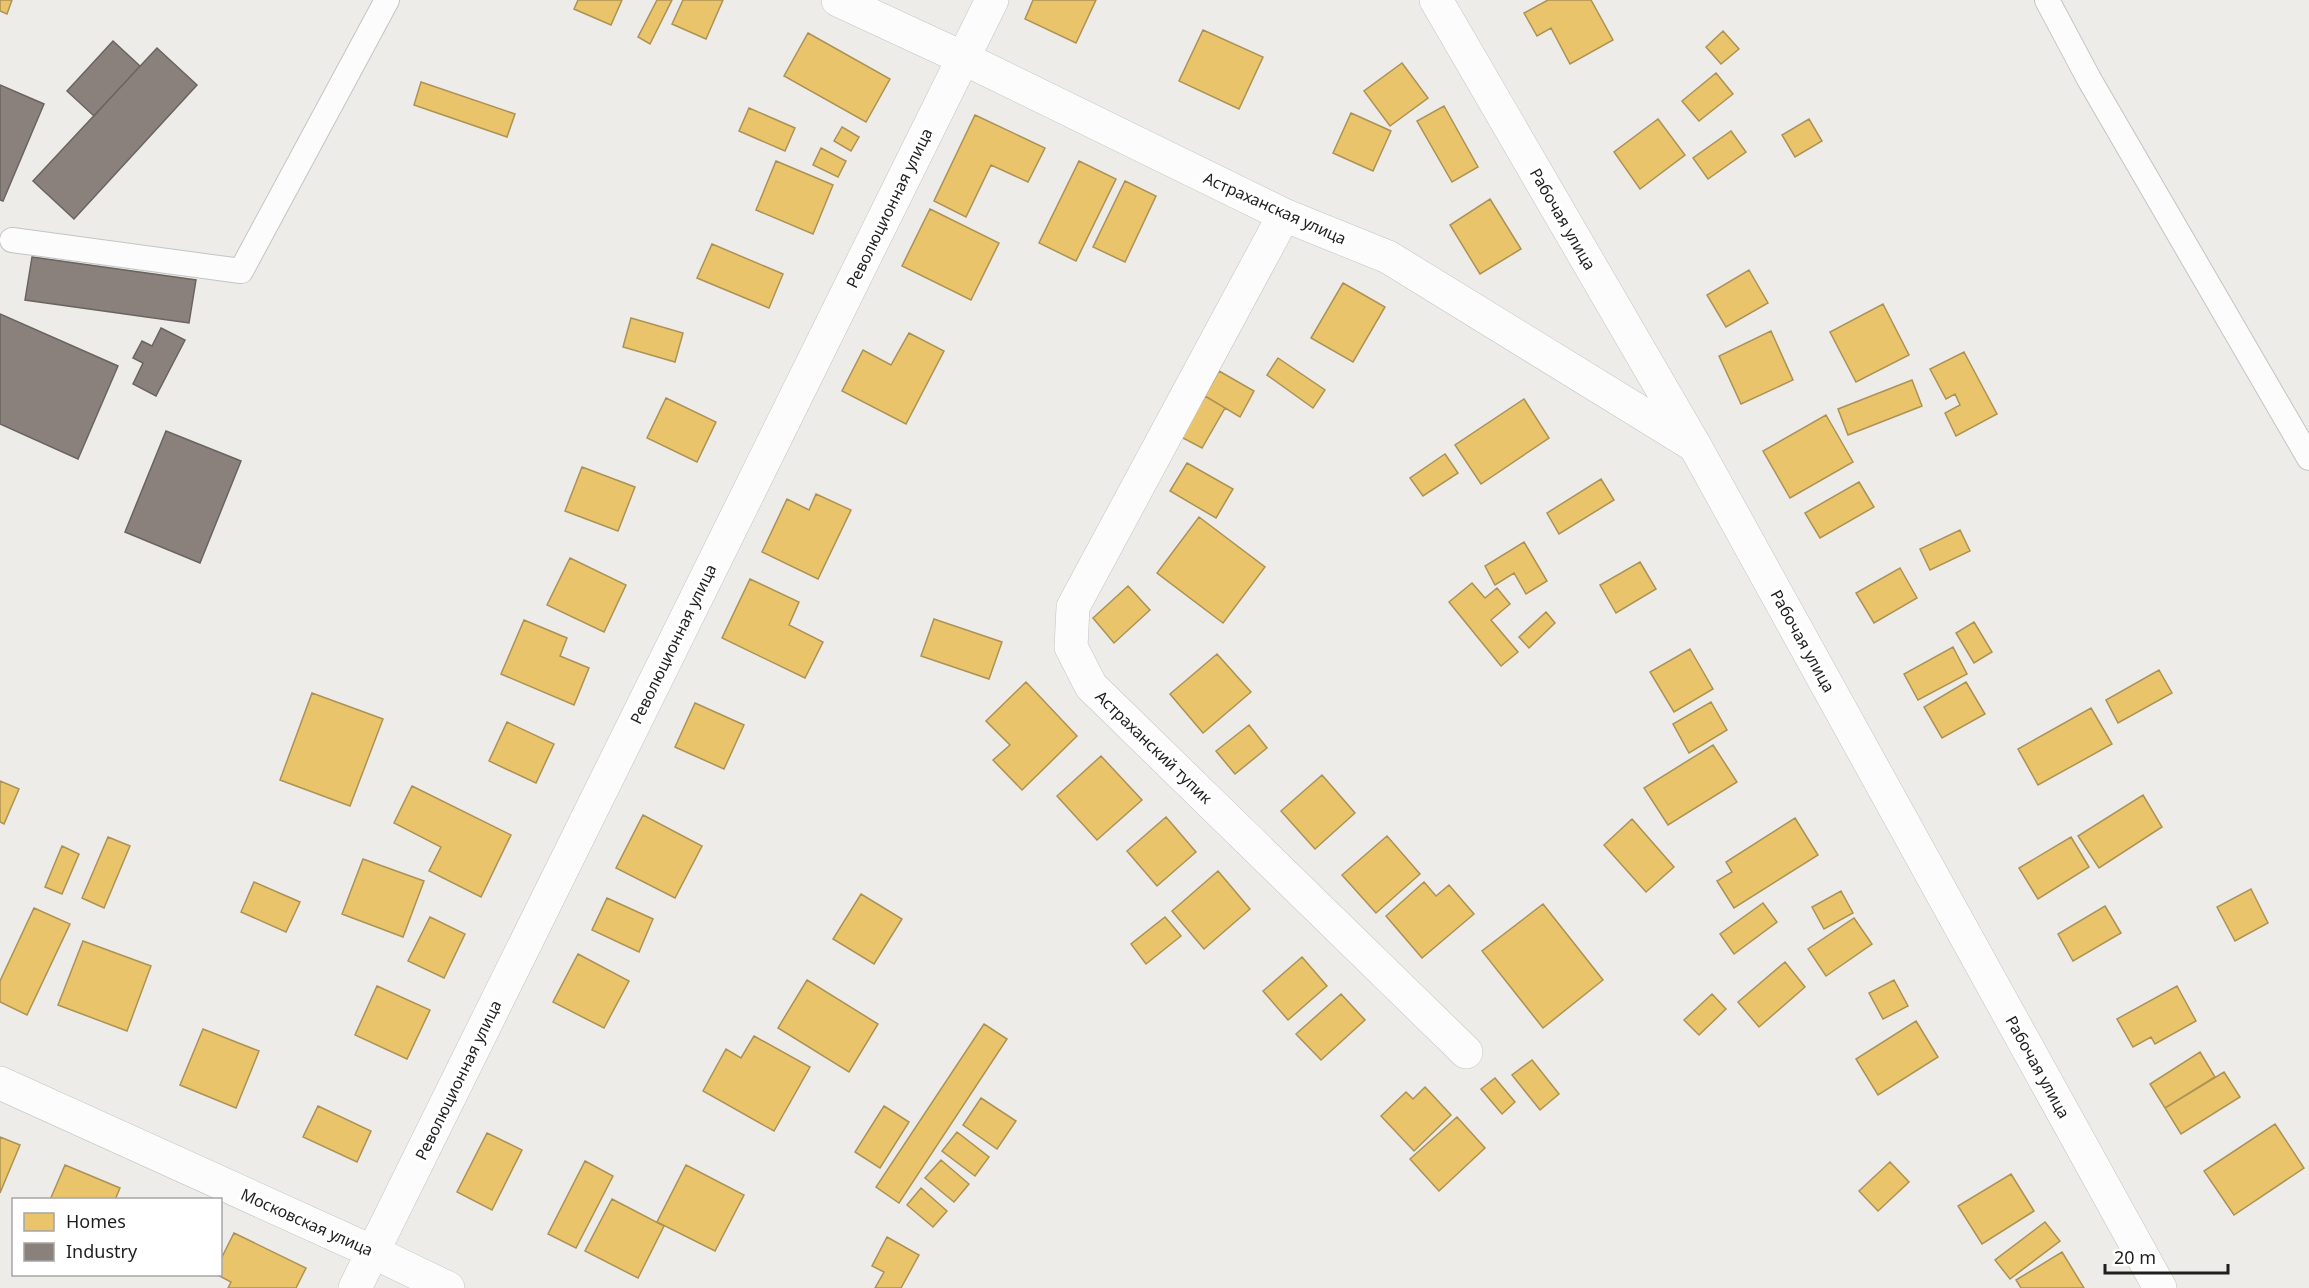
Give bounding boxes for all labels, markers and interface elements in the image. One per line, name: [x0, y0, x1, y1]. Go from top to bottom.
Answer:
street label: Революционная улица: [841, 124, 937, 292]
street label: Рабочая улица: [1525, 164, 1601, 274]
street label: Астраханская улица: [1200, 167, 1350, 249]
street label: Революционная улица: [625, 560, 721, 728]
street label: Рабочая улица: [1766, 586, 1840, 696]
street label: Астраханский тупик: [1091, 685, 1218, 809]
street label: Революционная улица: [410, 996, 506, 1164]
street label: Рабочая улица: [2001, 1012, 2075, 1122]
street label: Московская улица: [238, 1183, 376, 1261]
legend: [12, 1198, 222, 1276]
text: Homes: [66, 1209, 126, 1233]
scale bar: [2105, 1237, 2228, 1275]
text: Industry: [66, 1239, 138, 1263]
text: 20 m: [2114, 1245, 2156, 1269]

